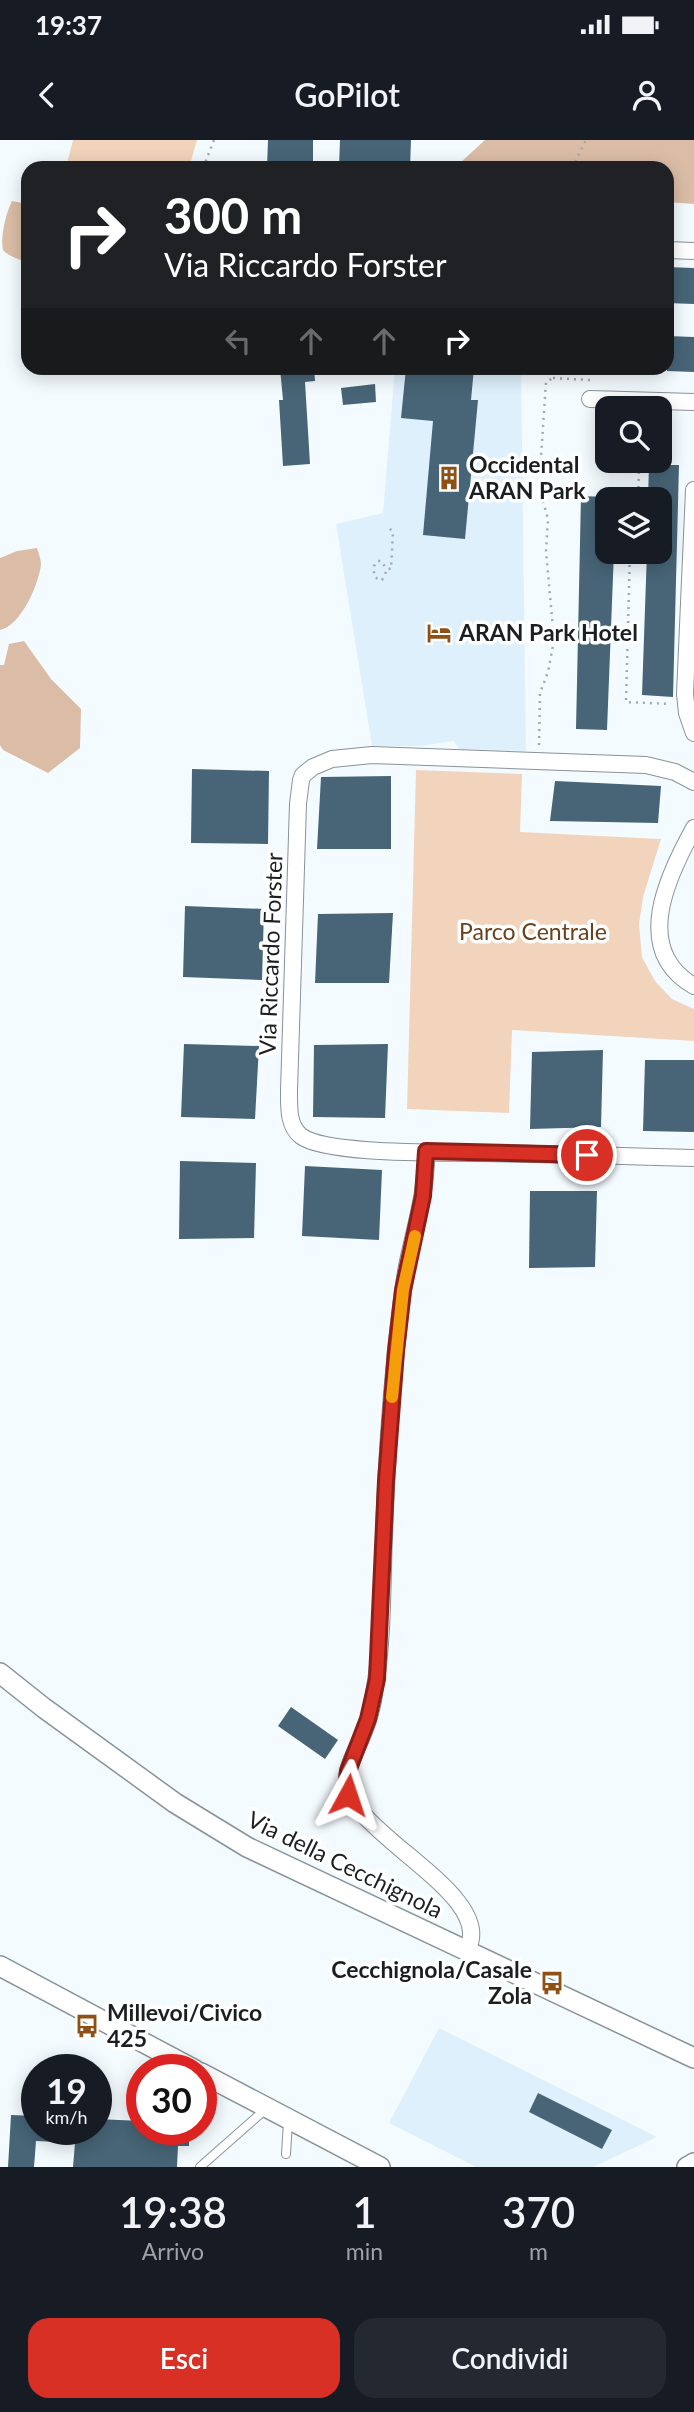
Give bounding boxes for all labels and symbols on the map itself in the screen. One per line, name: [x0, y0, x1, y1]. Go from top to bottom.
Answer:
place label: Occidental ARAN Park: [468, 450, 586, 504]
building icon: Occidental ARAN Park: [435, 464, 463, 492]
place label: ARAN Park Hotel: [458, 618, 638, 646]
hotel icon: ARAN Park Hotel: [425, 619, 453, 647]
street label: Via Riccardo Forster: [252, 851, 288, 1056]
park label: Parco Centrale: [459, 917, 607, 945]
pin: [557, 1125, 617, 1185]
position arrow: [311, 1758, 385, 1832]
street label: Via della Cecchignola: [243, 1805, 448, 1924]
place label: Cecchignola/Casale Zola: [331, 1955, 532, 2009]
bus stop icon: Cecchignola/Casale Zola: [538, 1969, 566, 1997]
place label: Millevoi/Civico 425: [107, 1998, 262, 2052]
bus stop icon: Millevoi/Civico 425: [73, 2012, 101, 2040]
speed limit sign: 30: [126, 2054, 217, 2145]

